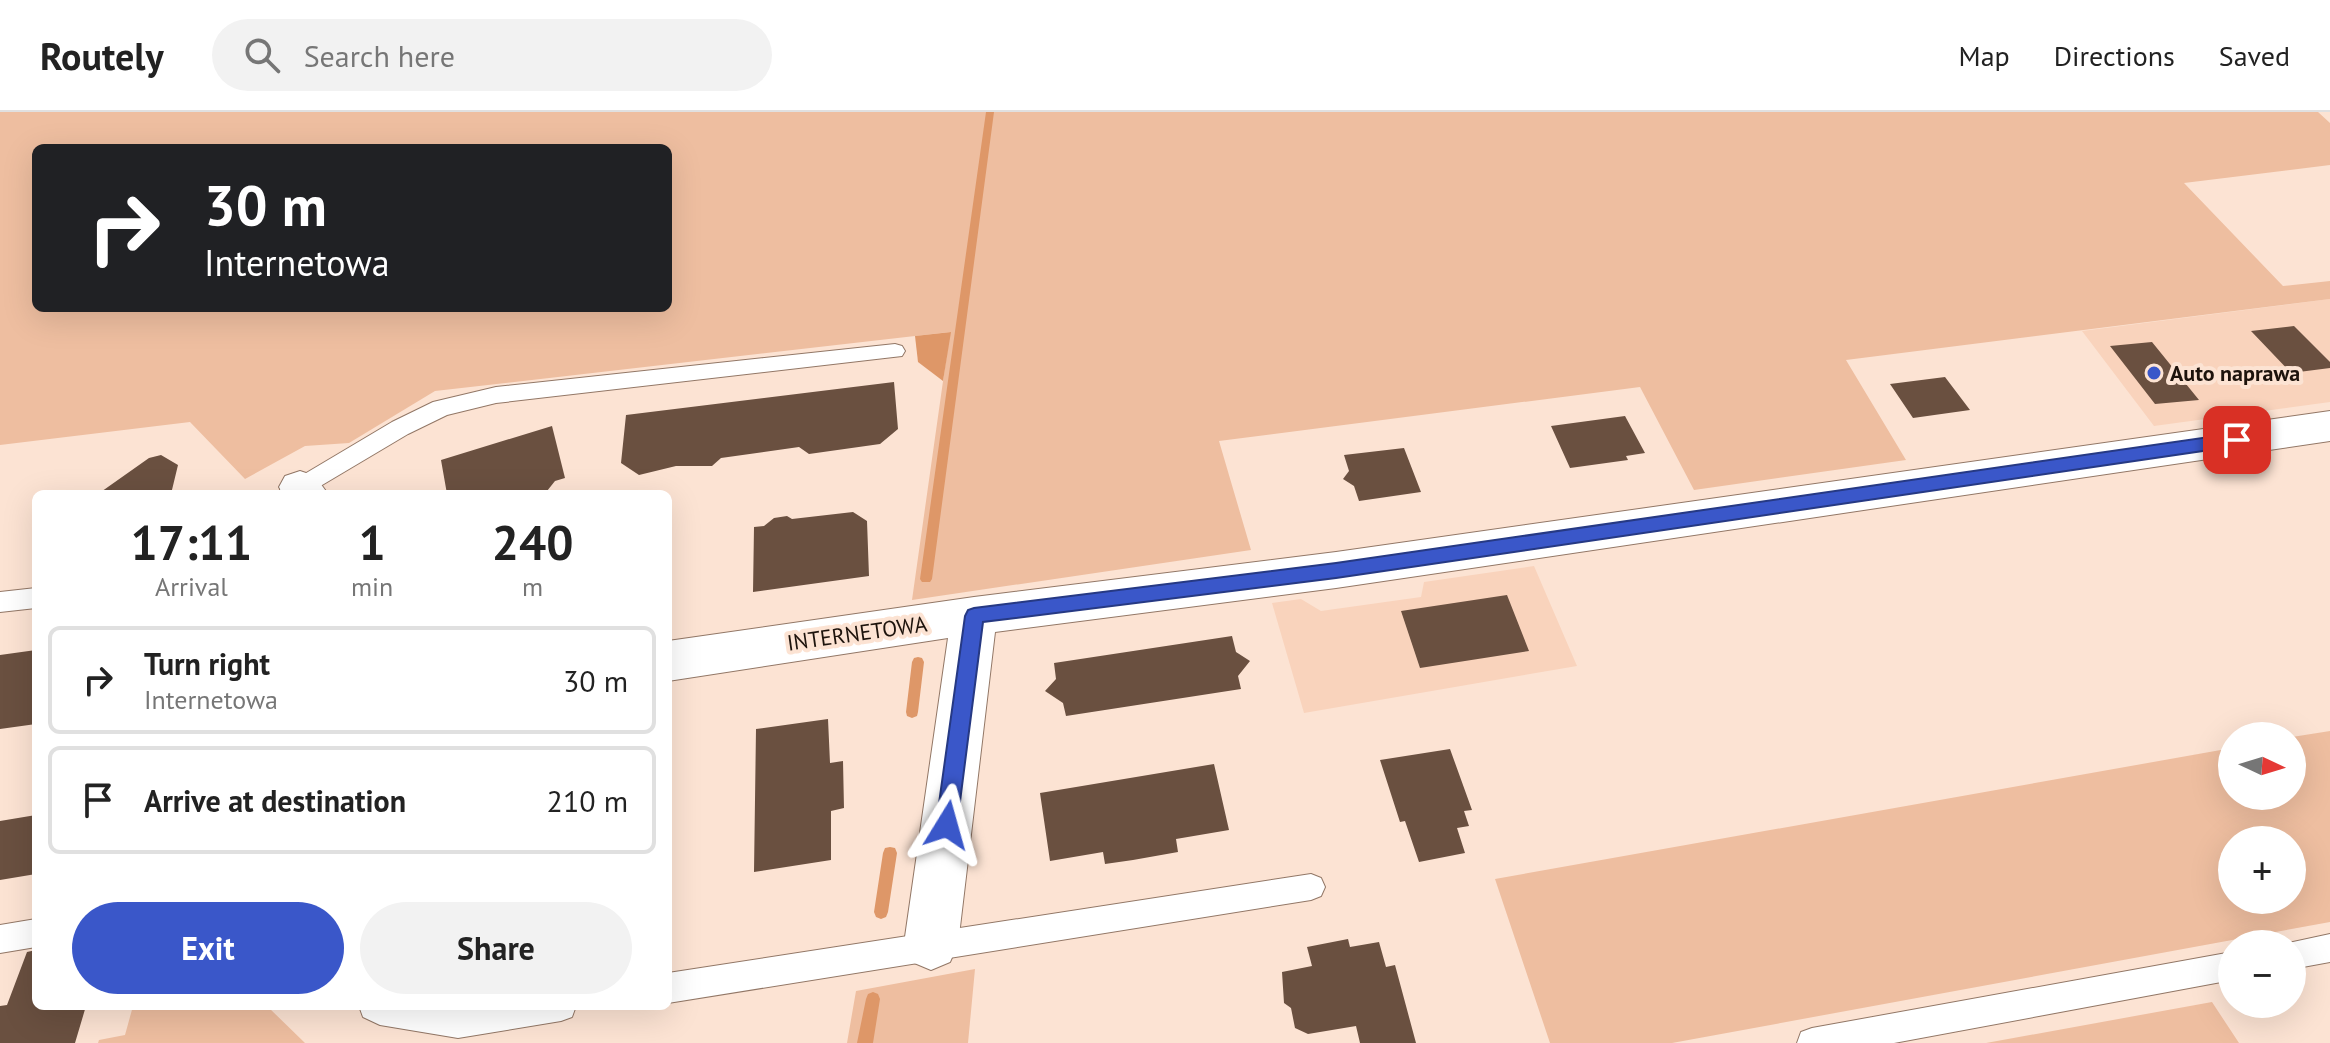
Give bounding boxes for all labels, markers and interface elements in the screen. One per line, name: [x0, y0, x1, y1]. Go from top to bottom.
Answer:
search box: [212, 19, 772, 91]
text: Routely: [40, 31, 164, 80]
icon: search: [240, 33, 284, 77]
text: Search here: [304, 36, 455, 75]
text: Map: [1959, 37, 2010, 74]
text: Directions: [2054, 37, 2175, 74]
text: Saved: [2219, 37, 2290, 74]
text: 30 m: [204, 169, 327, 241]
icon: right: [72, 176, 176, 280]
text: Internetowa: [204, 239, 390, 286]
place label: Auto naprawa: [2170, 359, 2300, 387]
marker: Auto naprawa: [2145, 364, 2163, 382]
pin: [2203, 406, 2271, 474]
icon: arrive: [2215, 418, 2259, 462]
text: 17:11: [131, 511, 252, 573]
text: 1: [358, 511, 386, 573]
text: 240: [492, 511, 573, 573]
text: Arrival: [155, 570, 228, 603]
text: min: [351, 570, 393, 603]
text: m: [522, 570, 543, 603]
street label: INTERNETOWA: [785, 609, 929, 657]
text: Turn right: [144, 644, 270, 683]
icon: right: [76, 658, 120, 702]
text: 30 m: [563, 661, 628, 700]
text: Internetowa: [144, 683, 278, 716]
north arrow: [2218, 722, 2306, 810]
map controls: [2218, 722, 2306, 1018]
icon: arrive: [76, 778, 120, 822]
text: Arrive at destination: [144, 781, 406, 820]
text: 210 m: [547, 781, 628, 820]
position arrow: [905, 783, 989, 867]
button: +: [2218, 826, 2306, 914]
button: Exit: [72, 902, 344, 994]
button: Share: [360, 902, 632, 994]
button: −: [2218, 930, 2306, 1018]

